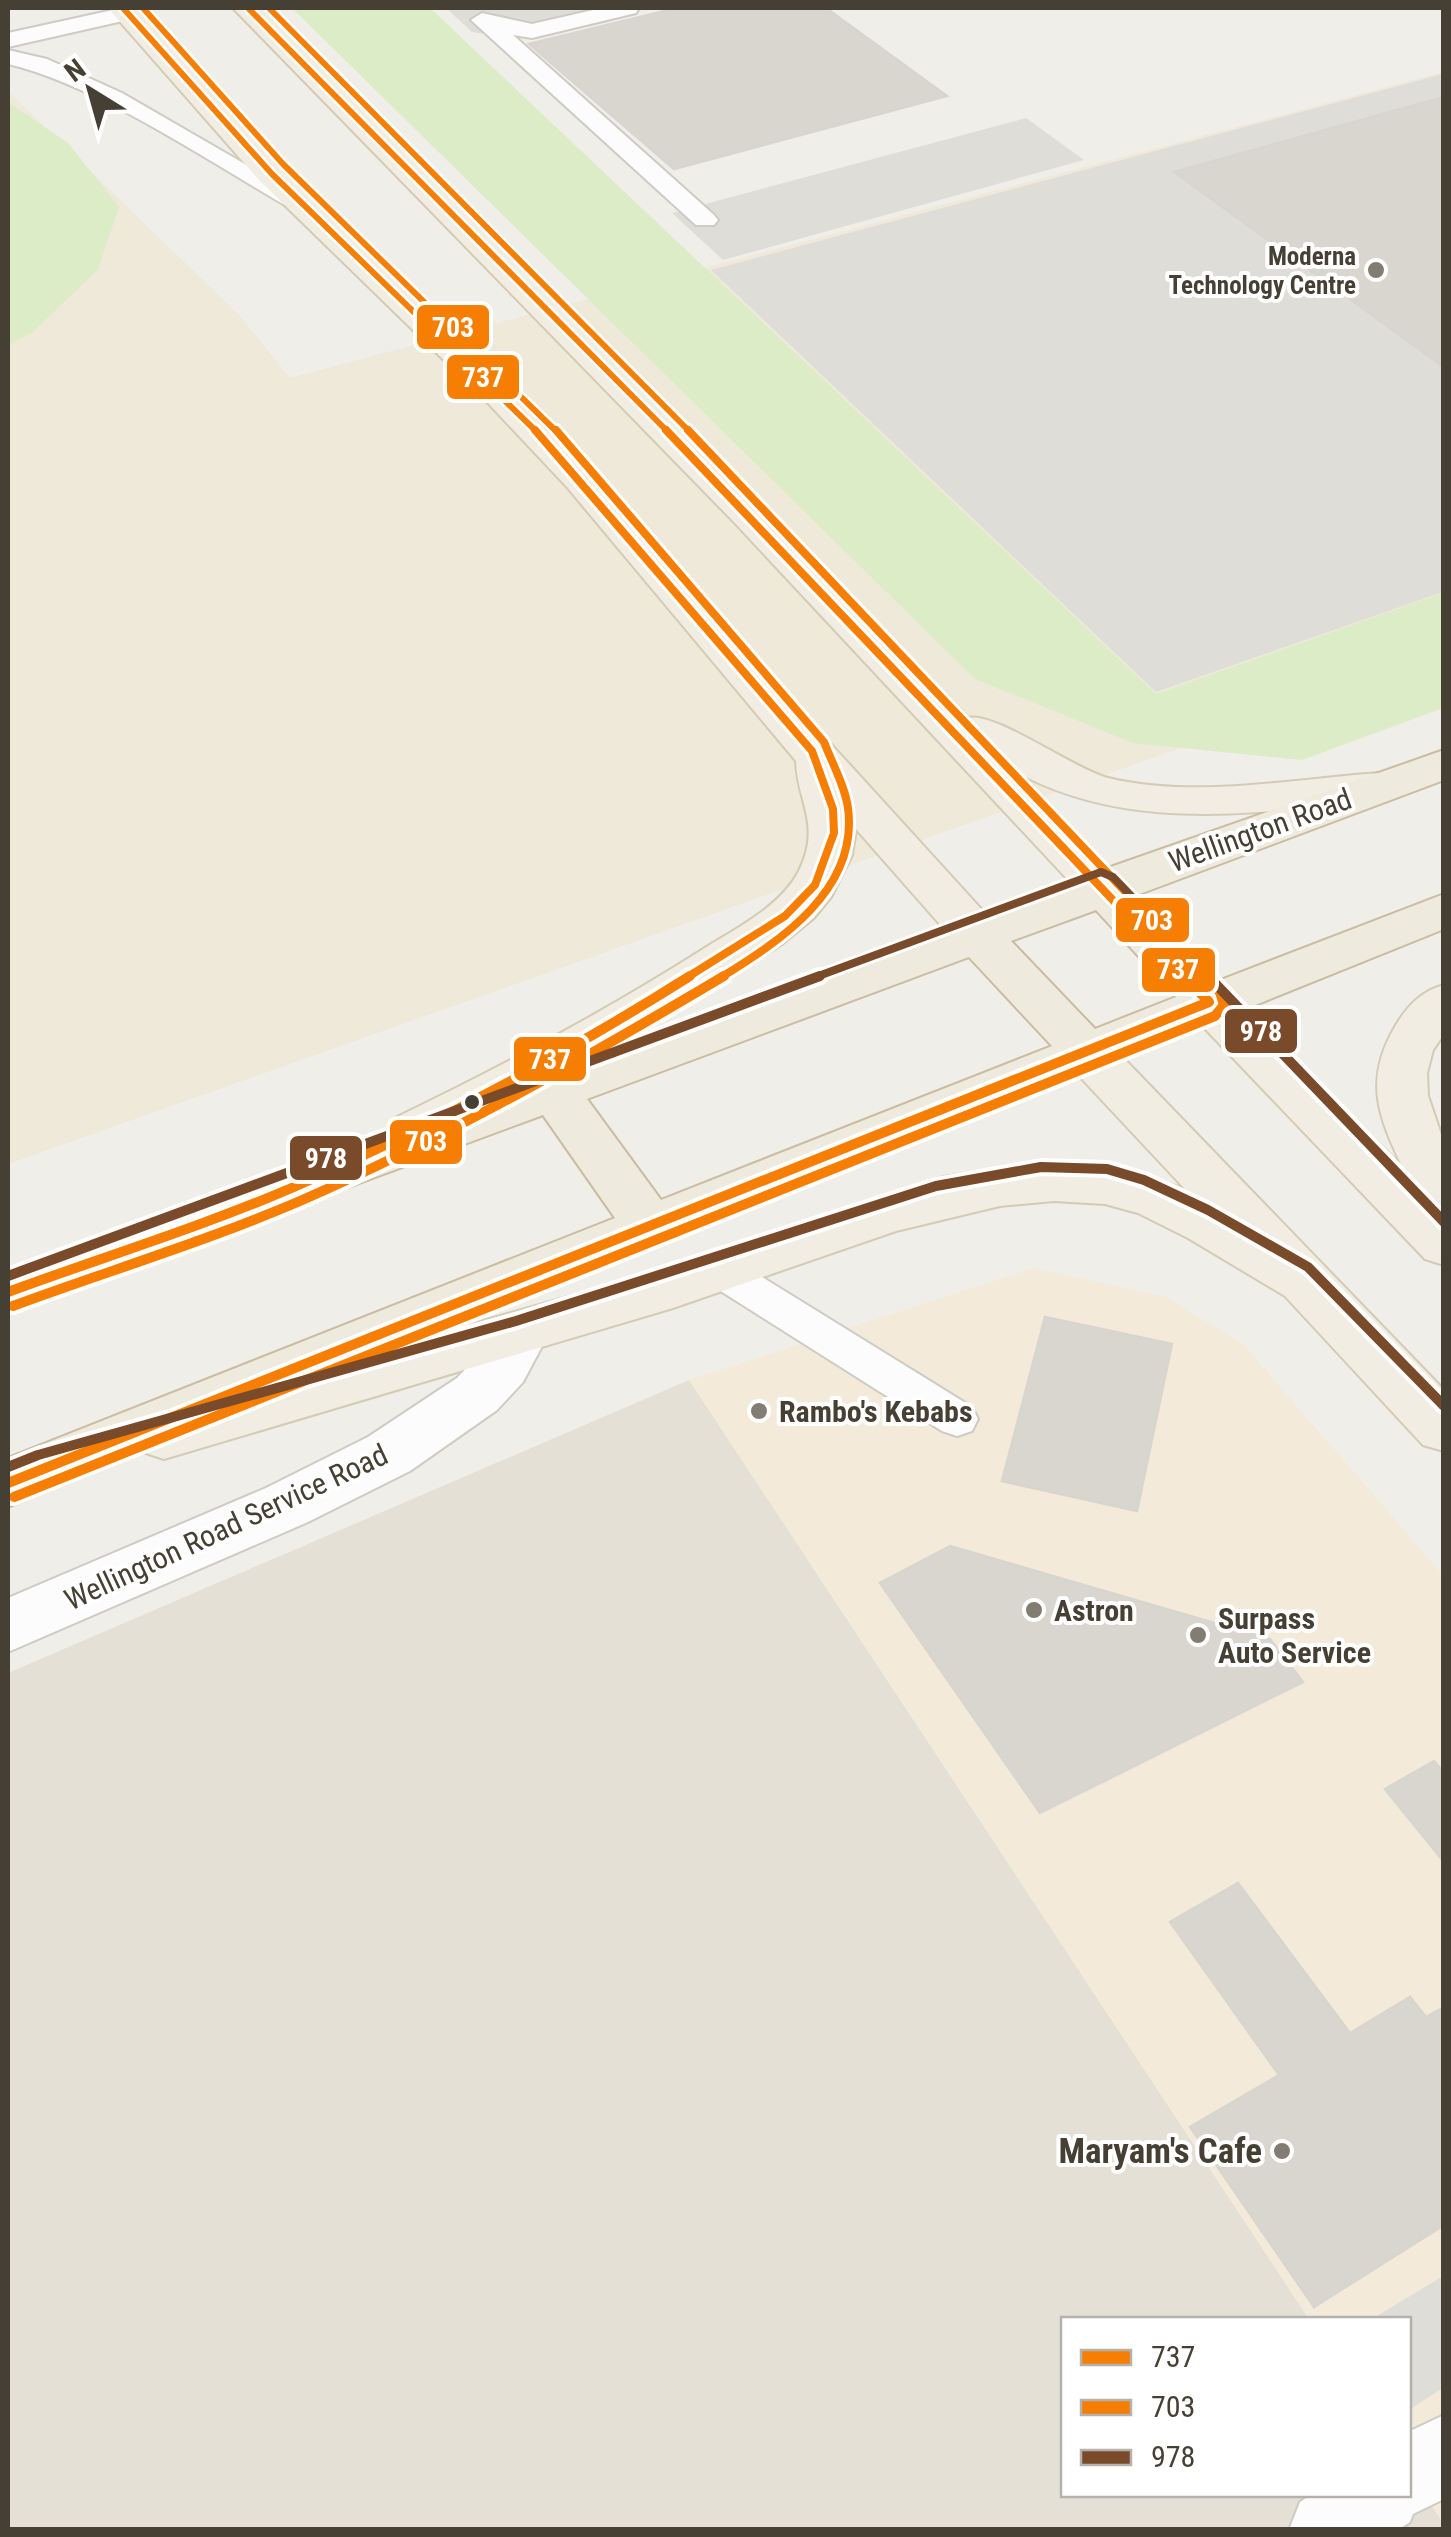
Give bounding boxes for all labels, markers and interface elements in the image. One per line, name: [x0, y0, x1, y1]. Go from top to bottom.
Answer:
north arrow: [40, 40, 140, 140]
text: N: [58, 52, 92, 89]
place label: Moderna Technology Centre: [1169, 242, 1356, 300]
marker: Moderna Technology Centre: [1365, 259, 1387, 281]
line badge: 703: [415, 303, 491, 351]
text: 703: [432, 311, 474, 344]
line badge: 737: [445, 353, 521, 401]
text: 737: [462, 361, 504, 394]
street label: Wellington Road: [1164, 781, 1356, 879]
line badge: 703: [1114, 896, 1191, 944]
text: 703: [1131, 904, 1173, 937]
line badge: 737: [1140, 946, 1217, 994]
text: 737: [1157, 953, 1199, 986]
line badge: 978: [1223, 1007, 1299, 1055]
text: 978: [1240, 1015, 1282, 1048]
line badge: 737: [512, 1035, 588, 1083]
text: 737: [529, 1043, 571, 1076]
unlabelled marker: [462, 1092, 482, 1112]
line badge: 703: [388, 1118, 464, 1166]
text: 703: [405, 1125, 447, 1158]
line badge: 978: [288, 1134, 364, 1182]
text: 978: [305, 1142, 347, 1175]
place label: Rambo's Kebabs: [779, 1394, 973, 1429]
marker: Rambo's Kebabs: [748, 1400, 770, 1422]
street label: Wellington Road Service Road: [59, 1437, 393, 1617]
place label: Astron: [1054, 1593, 1134, 1628]
marker: Astron: [1023, 1599, 1045, 1621]
place label: Surpass Auto Service: [1218, 1601, 1371, 1670]
marker: Surpass Auto Service: [1187, 1624, 1209, 1646]
place label: Maryam's Cafe: [1058, 2131, 1262, 2172]
marker: Maryam's Cafe: [1271, 2140, 1293, 2162]
legend: [1061, 2317, 1411, 2497]
text: 737: [1151, 2339, 1195, 2374]
text: 703: [1151, 2389, 1195, 2424]
text: 978: [1151, 2439, 1195, 2474]

